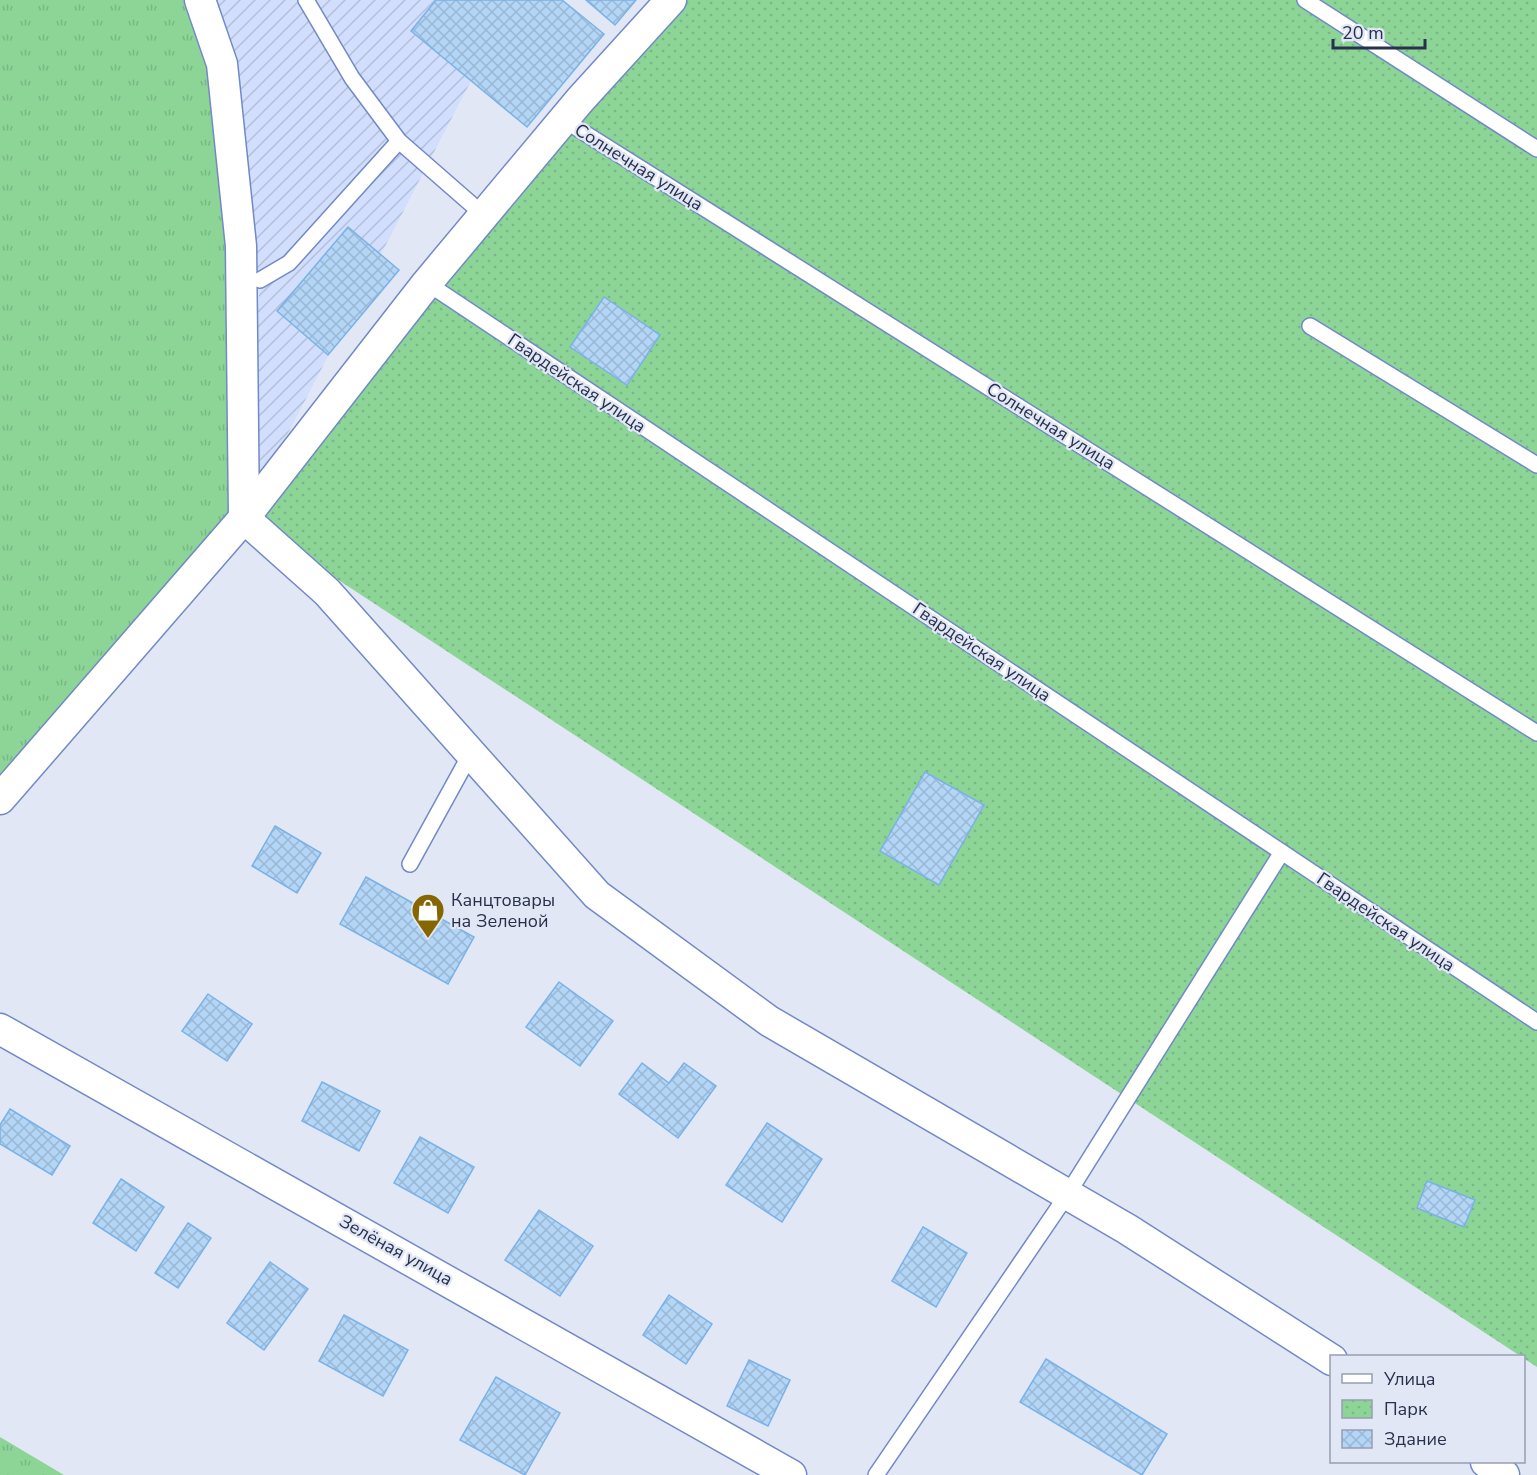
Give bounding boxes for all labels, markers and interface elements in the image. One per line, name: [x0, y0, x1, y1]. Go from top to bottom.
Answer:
scale bar: [1333, 12, 1424, 50]
text: 20 m: [1342, 21, 1384, 45]
street label: Солнечная улица: [570, 118, 708, 216]
street label: Гвардейская улица: [503, 328, 651, 438]
street label: Солнечная улица: [982, 377, 1120, 475]
street label: Гвардейская улица: [908, 597, 1056, 707]
street label: Гвардейская улица: [1312, 867, 1460, 977]
place label: Канцтовары на Зеленой: [451, 888, 555, 933]
shop icon: Канцтовары на Зеленой: [410, 892, 446, 939]
street label: Зелёная улица: [335, 1209, 457, 1291]
legend: [1330, 1355, 1525, 1463]
text: Улица: [1383, 1367, 1435, 1391]
text: Парк: [1384, 1397, 1428, 1421]
text: Здание: [1384, 1427, 1447, 1451]

